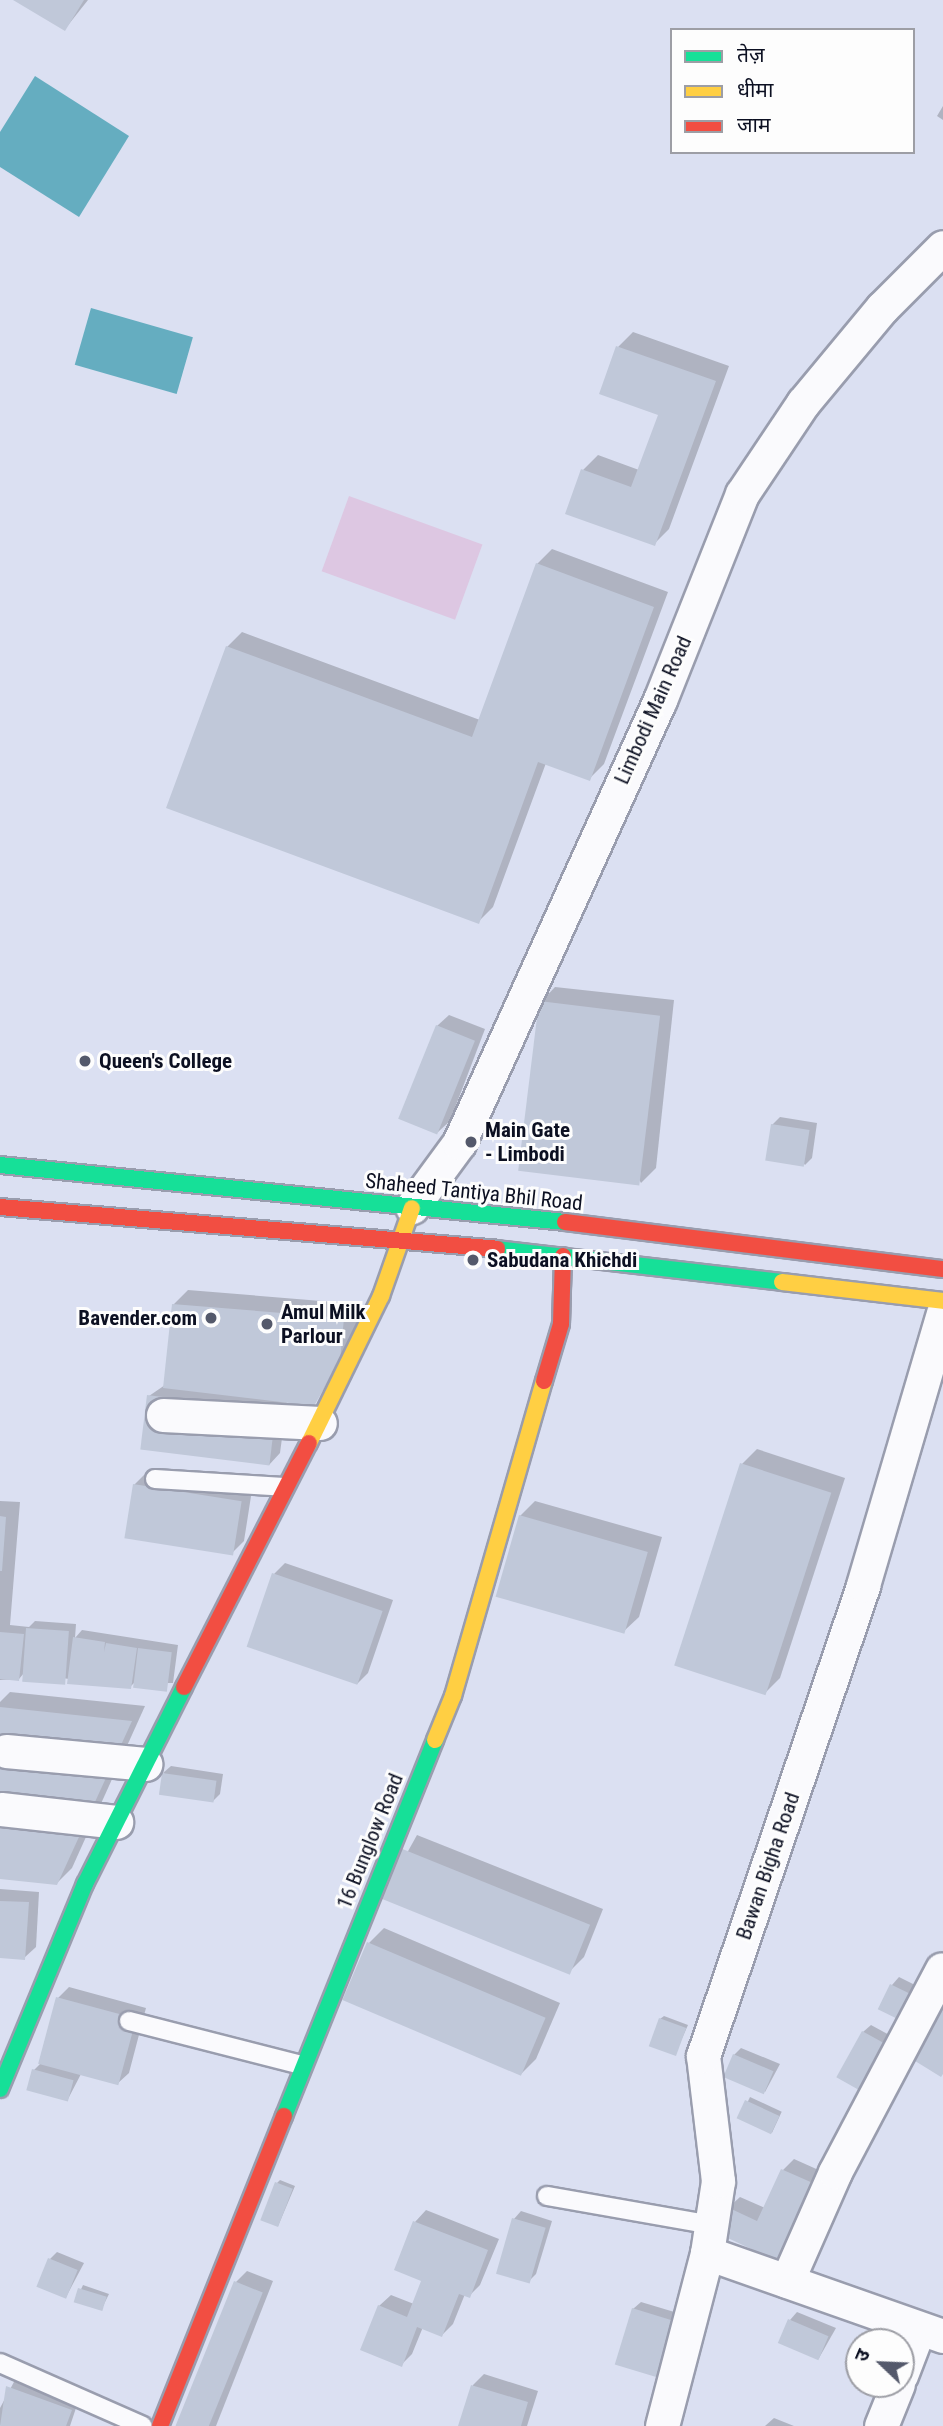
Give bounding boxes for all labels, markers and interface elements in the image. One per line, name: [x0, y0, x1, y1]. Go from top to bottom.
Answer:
legend: [670, 28, 915, 154]
text: तेज़: [737, 43, 765, 67]
text: धीमा: [737, 78, 773, 102]
text: जाम: [737, 113, 771, 137]
street label: Limbodi Main Road: [609, 632, 697, 788]
place label: Queen's College: [99, 1048, 232, 1074]
marker: Queen's College: [77, 1053, 93, 1069]
place label: Main Gate - Limbodi: [485, 1117, 570, 1167]
marker: Main Gate - Limbodi: [463, 1134, 479, 1150]
street label: Shaheed Tantiya Bhil Road: [364, 1168, 584, 1216]
place label: Sabudana Khichdi: [487, 1247, 637, 1273]
marker: Sabudana Khichdi: [465, 1252, 481, 1268]
place label: Amul Milk Parlour: [281, 1299, 366, 1349]
place label: Bavender.com: [78, 1305, 197, 1331]
marker: Bavender.com: [203, 1310, 219, 1326]
marker: Amul Milk Parlour: [259, 1316, 275, 1332]
street label: 16 Bunglow Road: [331, 1770, 409, 1912]
street label: Bawan Bigha Road: [731, 1789, 805, 1943]
north arrow: [845, 2328, 915, 2398]
text: उ: [849, 2346, 875, 2365]

